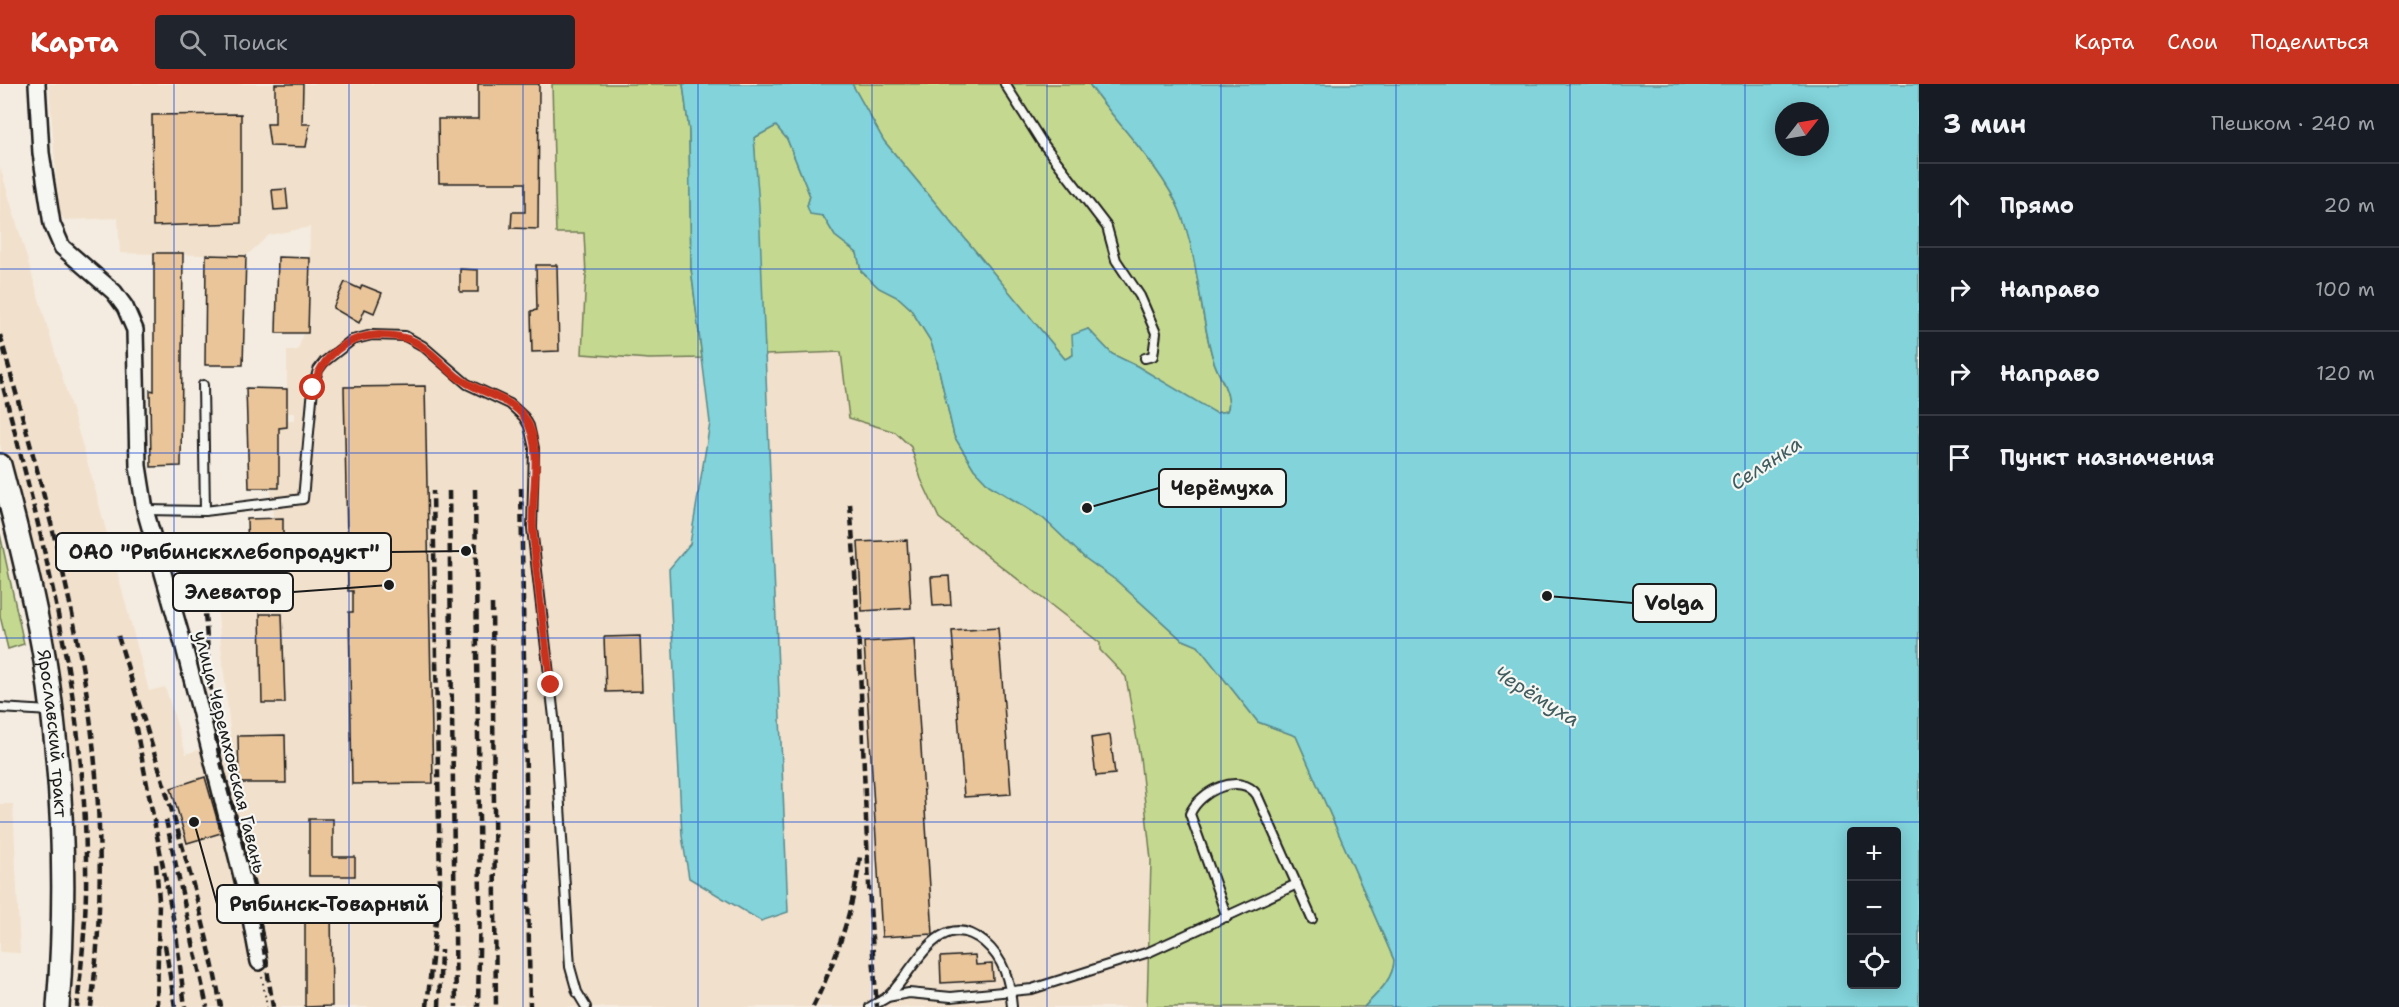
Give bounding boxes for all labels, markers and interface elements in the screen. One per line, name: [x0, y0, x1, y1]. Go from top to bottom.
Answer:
search box: [155, 15, 575, 69]
text: Карта: [30, 23, 119, 61]
icon: search: [176, 26, 209, 59]
text: Поиск: [224, 28, 288, 57]
text: Карта: [2074, 28, 2134, 56]
text: Слои: [2167, 28, 2218, 56]
text: Поделиться: [2251, 28, 2369, 56]
north arrow: [1775, 102, 1829, 156]
text: 3 мин: [1943, 106, 2026, 141]
text: Пешком · 240 m: [2211, 110, 2375, 136]
icon: ahead: [1943, 189, 1976, 222]
text: Прямо: [2000, 191, 2074, 220]
text: 20 m: [2324, 192, 2375, 218]
icon: right: [1943, 273, 1976, 306]
text: Направо: [2000, 275, 2100, 304]
text: 100 m: [2315, 276, 2375, 302]
icon: right: [1943, 357, 1976, 390]
text: Направо: [2000, 359, 2100, 388]
text: 120 m: [2316, 360, 2375, 386]
route start: [299, 374, 325, 400]
water label: Селянка: [1725, 430, 1807, 496]
icon: arrive: [1943, 441, 1976, 474]
text: Пункт назначения: [2000, 443, 2214, 472]
callout: Черёмуха: [1159, 469, 1286, 507]
text: Черёмуха: [1171, 475, 1274, 501]
callout: ОАО "Рыбинскхлебопродукт": [56, 533, 391, 571]
text: ОАО "Рыбинскхлебопродукт": [68, 539, 380, 565]
callout: Элеватор: [173, 573, 293, 611]
text: Элеватор: [185, 579, 281, 605]
callout: Volga: [1633, 584, 1716, 622]
text: Volga: [1644, 590, 1704, 616]
street label: улица Черемховская Гавань: [188, 628, 272, 876]
street label: Ярославский тракт: [31, 648, 73, 819]
water label: Черёмуха: [1489, 659, 1585, 733]
route end: [537, 671, 563, 697]
map controls: [1847, 827, 1901, 989]
button: +: [1847, 827, 1901, 881]
button: −: [1847, 881, 1901, 935]
callout: Рыбинск-Товарный: [217, 885, 441, 923]
text: Рыбинск-Товарный: [229, 891, 429, 917]
button: locate: [1847, 935, 1901, 989]

